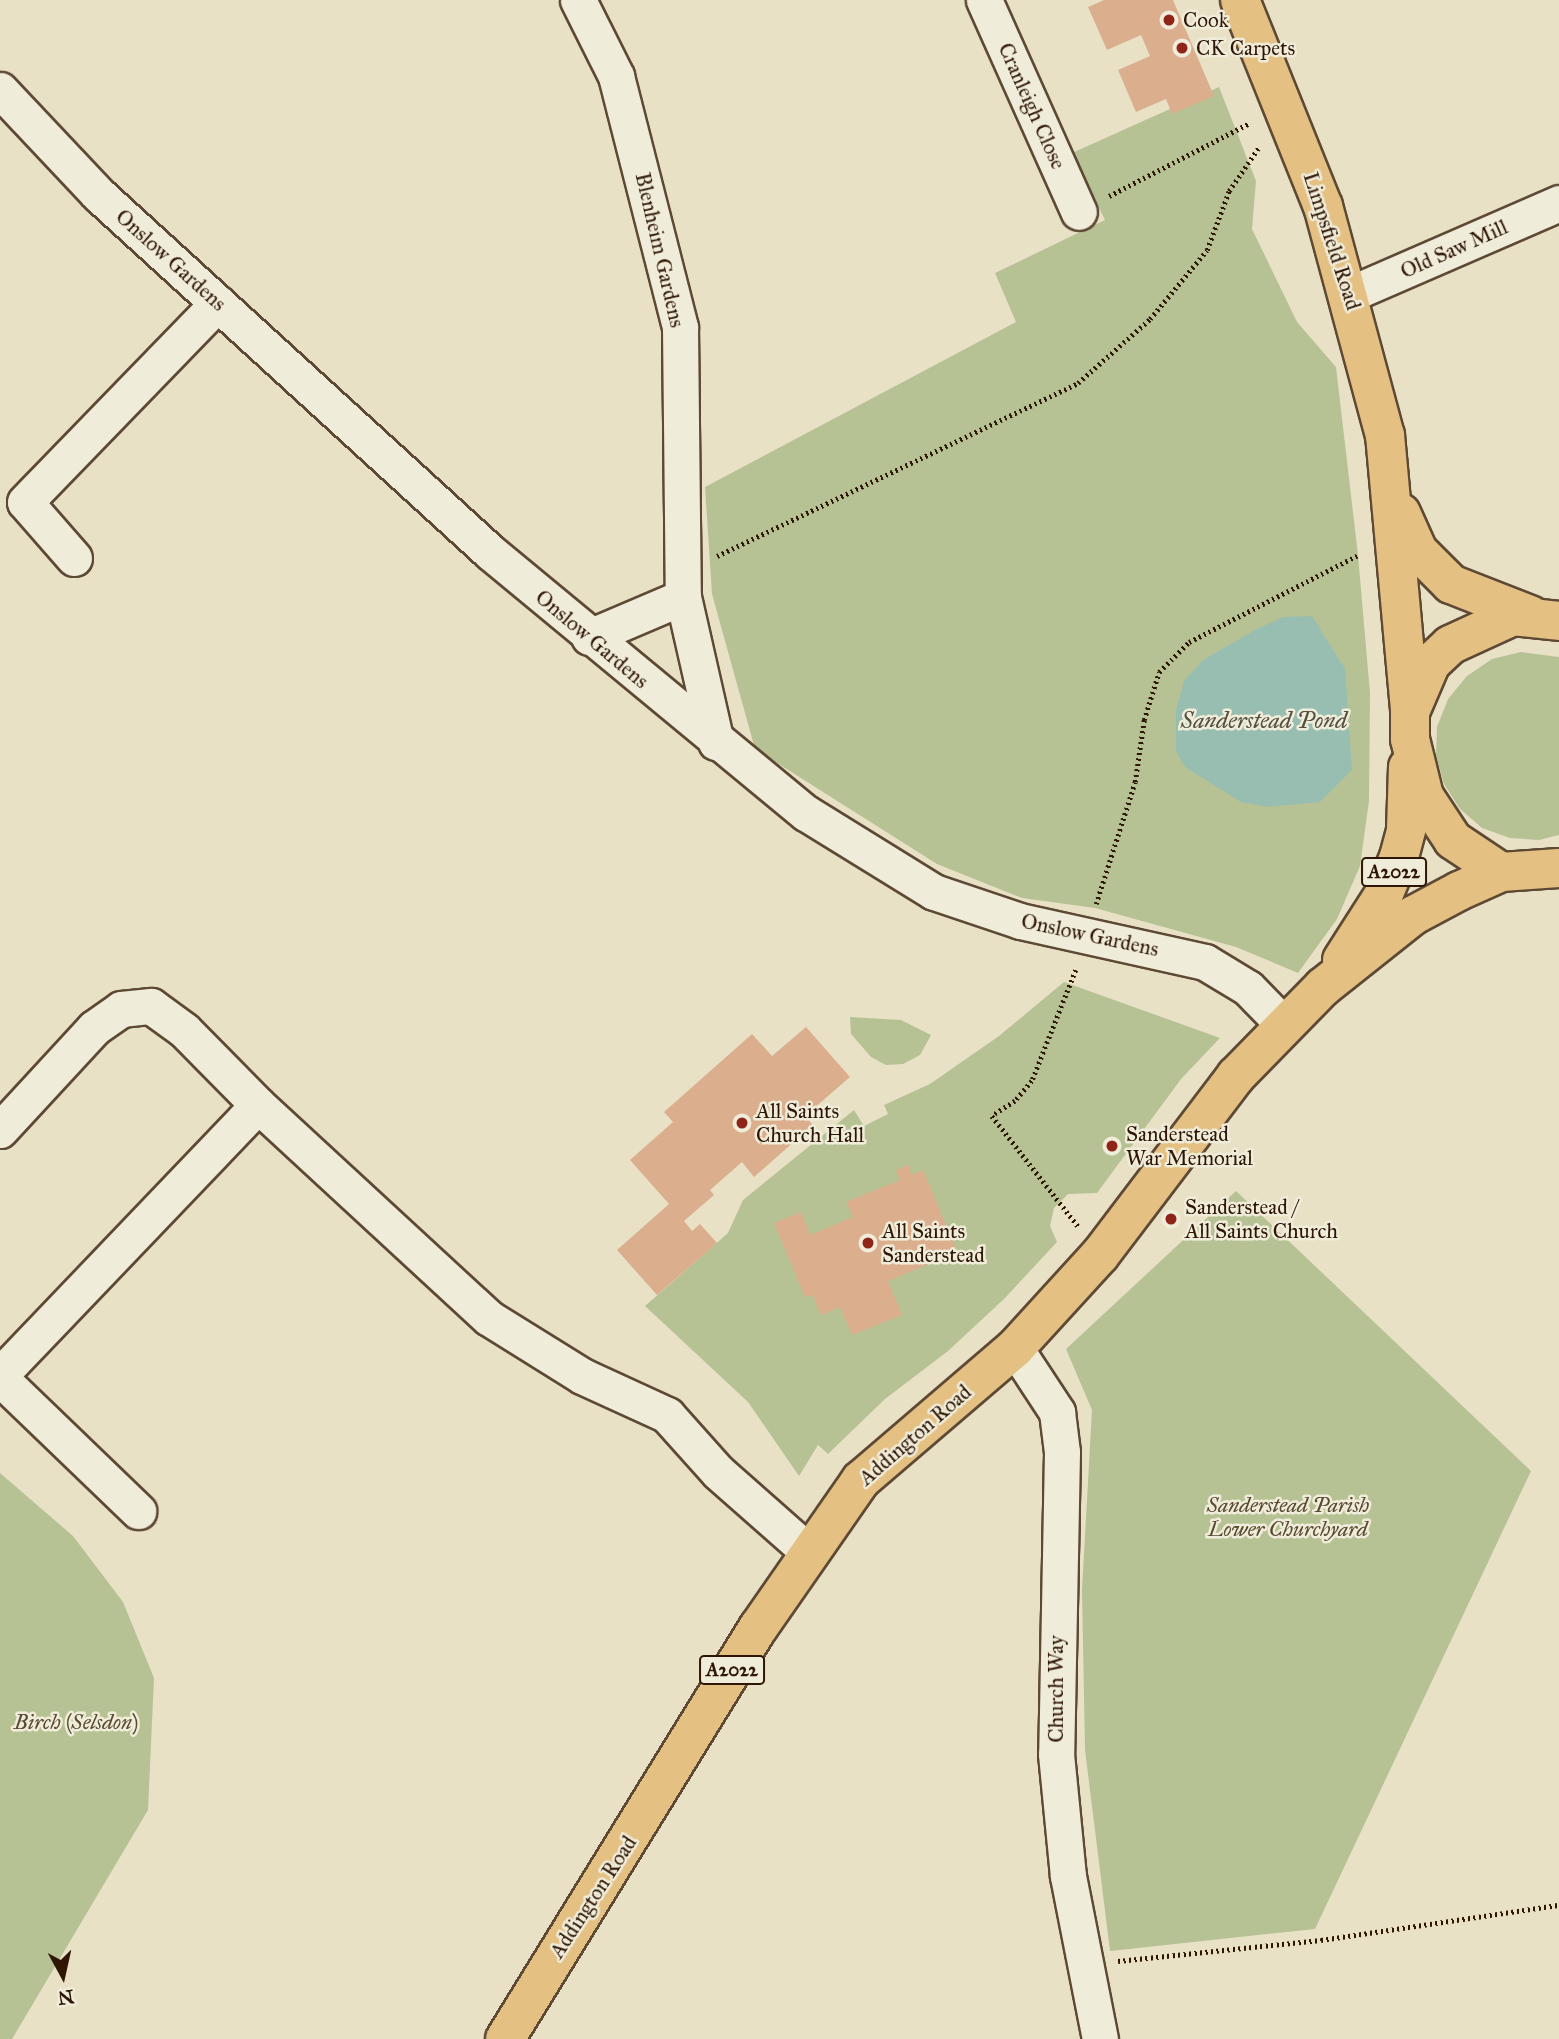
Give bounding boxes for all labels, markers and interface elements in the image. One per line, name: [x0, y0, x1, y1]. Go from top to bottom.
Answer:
place label: Cook: [1183, 7, 1228, 33]
marker: Cook: [1161, 12, 1177, 28]
place label: CK Carpets: [1196, 35, 1295, 61]
street label: Cranleigh Close: [993, 39, 1071, 173]
marker: CK Carpets: [1174, 40, 1190, 56]
street label: Limpsfield Road: [1298, 169, 1366, 313]
street label: Blenheim Gardens: [630, 170, 690, 330]
street label: Onslow Gardens: [111, 204, 231, 316]
street label: Old Saw Mill: [1397, 214, 1511, 284]
street label: Onslow Gardens: [530, 584, 654, 694]
water label: Sanderstead Pond: [1181, 706, 1347, 734]
road number: A2022: [1361, 856, 1427, 888]
street label: Onslow Gardens: [1019, 908, 1161, 962]
place label: All Saints Church Hall: [756, 1098, 864, 1148]
marker: All Saints Church Hall: [734, 1115, 750, 1131]
place label: Sanderstead War Memorial: [1126, 1121, 1253, 1171]
marker: Sanderstead War Memorial: [1104, 1138, 1120, 1154]
place label: Sanderstead / All Saints Church: [1185, 1194, 1338, 1244]
marker: Sanderstead / All Saints Church: [1163, 1211, 1179, 1227]
place label: All Saints Sanderstead: [882, 1218, 985, 1268]
marker: All Saints Sanderstead: [860, 1235, 876, 1251]
street label: Addington Road: [854, 1379, 976, 1491]
park label: Sanderstead Parish Lower Churchyard: [1207, 1492, 1369, 1542]
street label: Church Way: [1043, 1635, 1069, 1743]
road number: A2022: [699, 1654, 765, 1686]
park label: Birch (Selsdon): [14, 1709, 138, 1735]
street label: Addington Road: [544, 1831, 642, 1963]
north arrow: [28, 1941, 98, 2011]
text: N: [56, 1985, 76, 2010]

